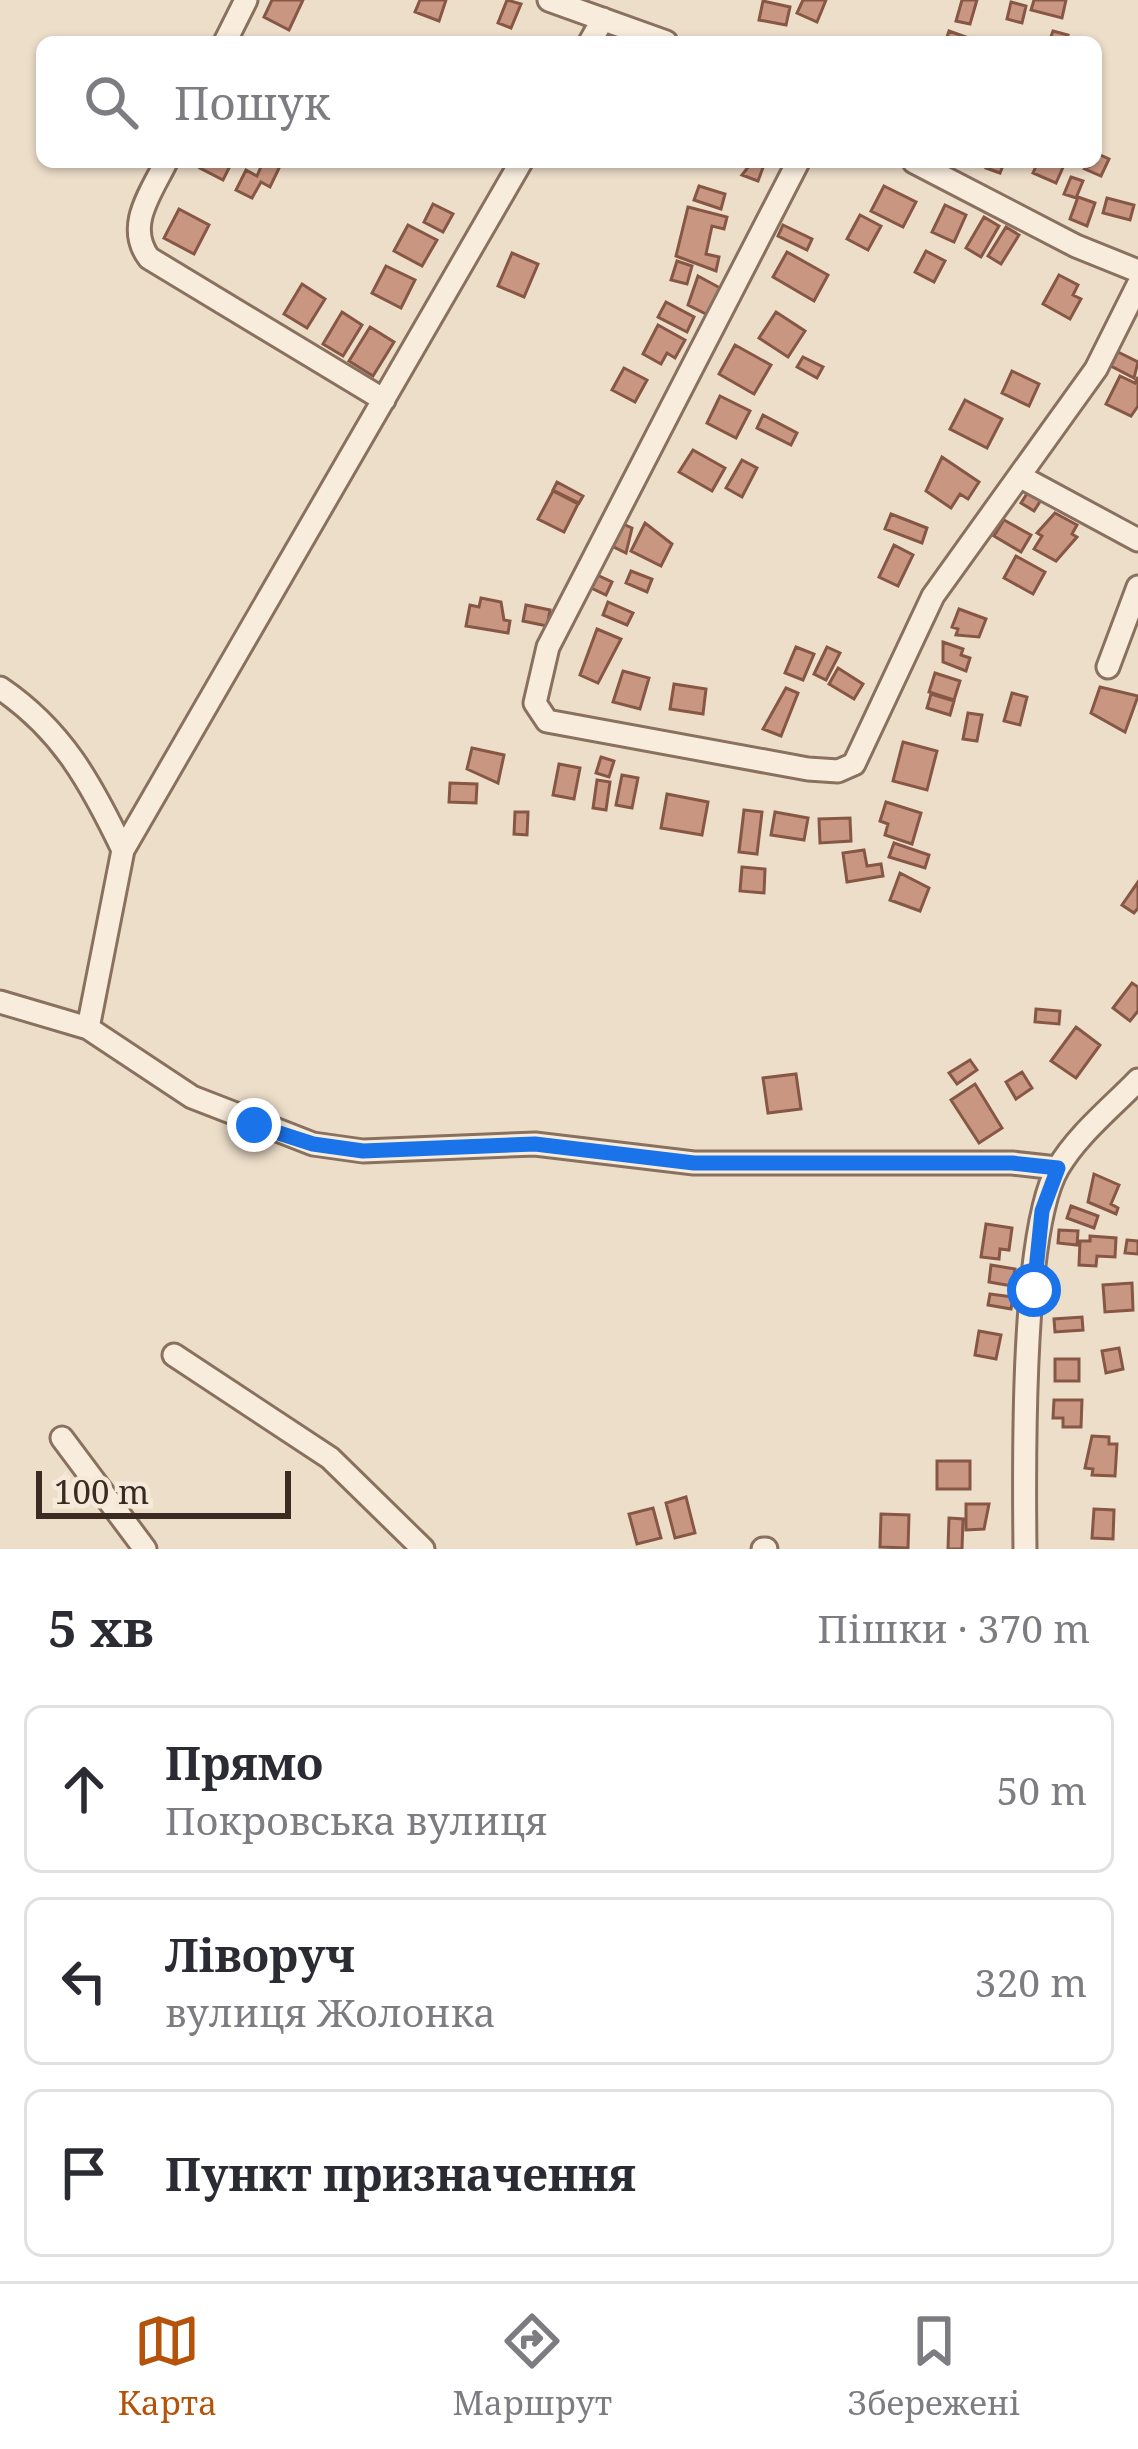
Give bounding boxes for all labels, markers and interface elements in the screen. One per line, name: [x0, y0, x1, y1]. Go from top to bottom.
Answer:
search box: [36, 36, 1102, 168]
icon: search: [78, 69, 144, 135]
text: Пошук: [174, 72, 330, 133]
route end: [227, 1098, 281, 1152]
route start: [1007, 1263, 1061, 1317]
scale bar: [36, 1465, 291, 1518]
text: 100 m: [54, 1469, 149, 1514]
text: 5 хв: [48, 1592, 154, 1662]
text: Пішки · 370 m: [817, 1601, 1090, 1654]
text: Прямо: [165, 1732, 323, 1793]
icon: ahead: [51, 1756, 117, 1822]
text: 50 m: [996, 1763, 1087, 1816]
text: Покровська вулиця: [165, 1793, 548, 1846]
text: Ліворуч: [165, 1924, 355, 1985]
icon: left: [51, 1948, 117, 2014]
text: 320 m: [975, 1955, 1087, 2008]
text: вулиця Жолонка: [165, 1985, 496, 2038]
icon: arrive: [51, 2140, 117, 2206]
text: Пункт призначення: [165, 2143, 636, 2204]
tab: Карта: [118, 2308, 217, 2425]
tab: Маршрут: [452, 2308, 612, 2425]
tab: Збережені: [848, 2308, 1020, 2425]

